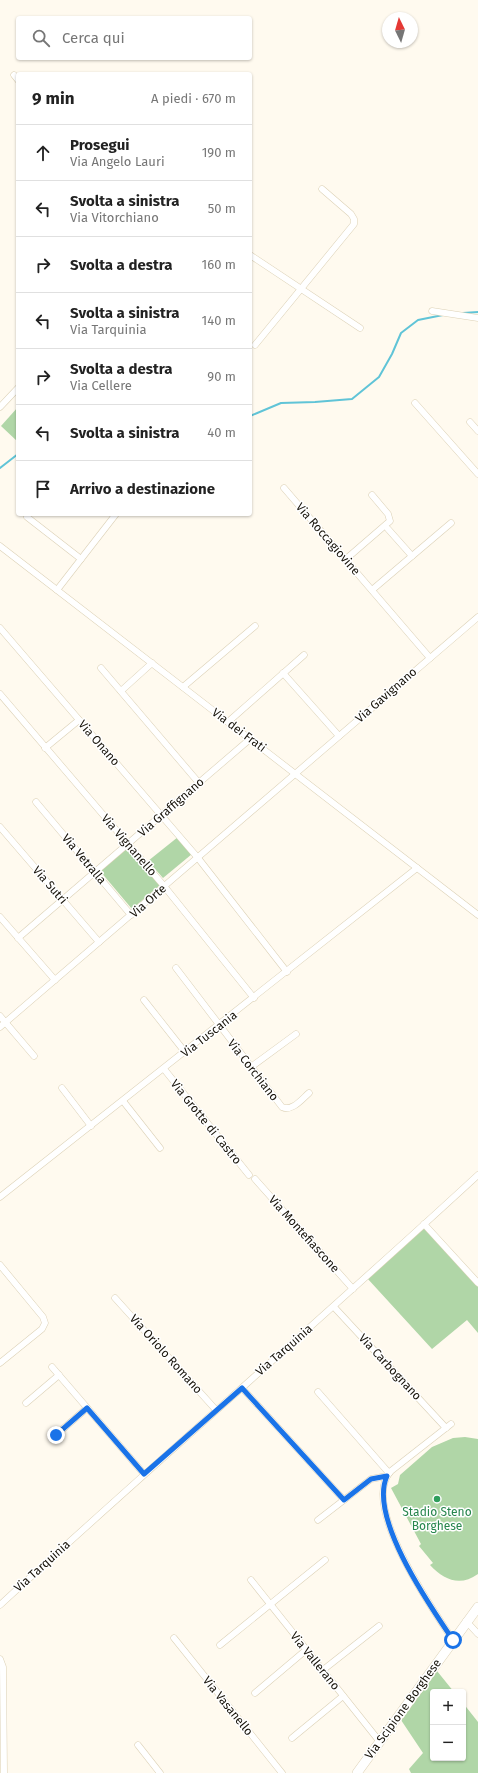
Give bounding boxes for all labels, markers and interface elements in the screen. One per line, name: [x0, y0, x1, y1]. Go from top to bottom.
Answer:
north arrow: [382, 12, 418, 48]
search box: [16, 16, 252, 60]
icon: search: [30, 27, 52, 49]
text: Cerca qui: [62, 29, 125, 47]
text: 9 min: [32, 88, 75, 109]
text: A piedi · 670 m: [151, 91, 236, 106]
text: Prosegui: [70, 136, 129, 154]
icon: ahead: [32, 142, 54, 164]
text: 190 m: [202, 145, 236, 160]
text: Via Angelo Lauri: [70, 154, 165, 169]
text: Svolta a sinistra: [70, 192, 180, 210]
icon: left: [32, 198, 54, 220]
text: 50 m: [208, 201, 236, 216]
text: Via Vitorchiano: [70, 210, 159, 225]
icon: right: [32, 254, 54, 276]
text: Svolta a destra: [70, 256, 172, 274]
text: 160 m: [202, 257, 236, 272]
text: Svolta a sinistra: [70, 304, 180, 322]
icon: left: [32, 310, 54, 332]
text: 140 m: [202, 313, 236, 328]
text: Via Tarquinia: [70, 322, 147, 337]
text: Svolta a destra: [70, 360, 172, 378]
icon: right: [32, 366, 54, 388]
text: 90 m: [207, 369, 236, 384]
text: Via Cellere: [70, 378, 132, 393]
icon: left: [32, 422, 54, 444]
text: Svolta a sinistra: [70, 424, 180, 442]
text: 40 m: [207, 425, 236, 440]
icon: arrive: [32, 478, 54, 500]
text: Arrivo a destinazione: [70, 480, 215, 498]
street label: Via Roccagiovine: [293, 500, 363, 578]
street label: Via Gavignano: [352, 665, 420, 725]
street label: Via dei Frati: [209, 705, 269, 755]
street label: Via Onano: [75, 717, 123, 769]
street label: Via Graffignano: [135, 775, 207, 839]
street label: Via Vignanello: [98, 811, 160, 879]
street label: Via Vetralla: [59, 831, 109, 887]
street label: Via Sutri: [30, 863, 70, 907]
street label: Via Orte: [127, 881, 169, 921]
street label: Via Tuscania: [178, 1008, 240, 1060]
street label: Via Corchiano: [225, 1036, 281, 1104]
street label: Via Grotte di Castro: [168, 1077, 244, 1167]
street label: Via Montefiascone: [266, 1193, 342, 1275]
street label: Via Oriolo Romano: [127, 1312, 205, 1396]
street label: Via Tarquinia: [253, 1322, 315, 1378]
street label: Via Carbognano: [356, 1331, 424, 1403]
route end: [47, 1426, 65, 1444]
marker: Stadio Steno Borghese: [432, 1494, 442, 1504]
place label: Stadio Steno Borghese: [402, 1505, 472, 1533]
street label: Via Tarquinia: [11, 1537, 73, 1595]
street label: Via Vallerano: [287, 1629, 343, 1693]
route start: [444, 1631, 462, 1649]
street label: Via Scipione Borghese: [362, 1656, 444, 1762]
street label: Via Vasanello: [200, 1674, 256, 1738]
map controls: [430, 1689, 466, 1761]
button: +: [430, 1689, 466, 1725]
button: −: [430, 1725, 466, 1761]

